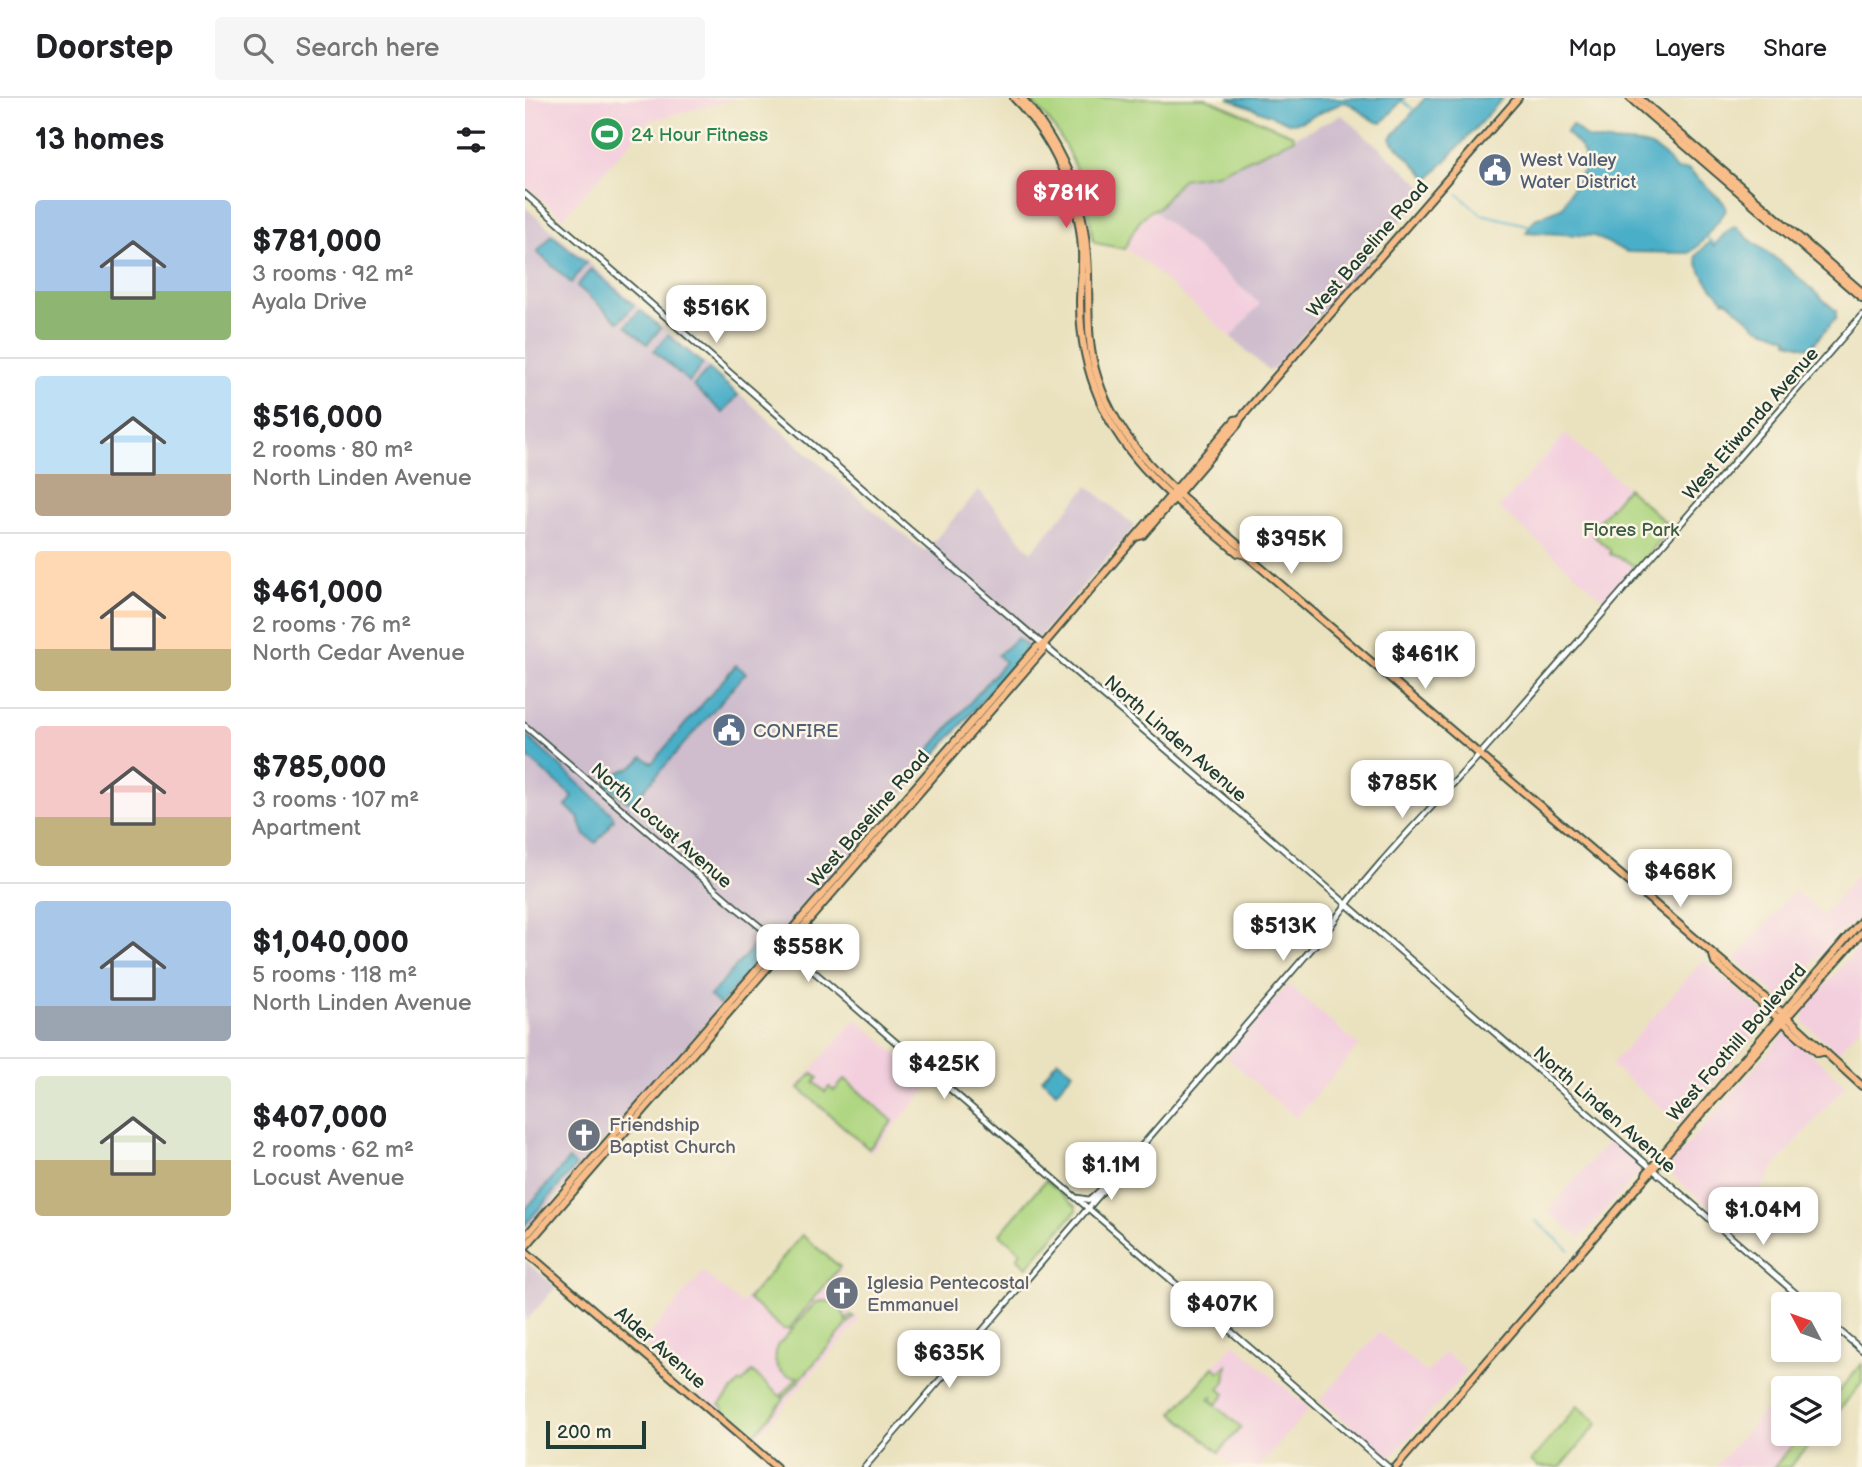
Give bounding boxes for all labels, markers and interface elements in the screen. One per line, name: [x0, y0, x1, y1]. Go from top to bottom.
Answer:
search box: [215, 17, 705, 80]
text: Doorstep: [35, 28, 173, 68]
icon: search: [239, 29, 277, 67]
text: Search here: [295, 33, 439, 64]
text: Map: [1568, 34, 1616, 63]
text: Layers: [1654, 34, 1725, 63]
text: Share: [1763, 34, 1827, 63]
sports icon: 24 Hour Fitness: [588, 115, 626, 153]
icon: filters: [452, 121, 490, 159]
text: 13 homes: [35, 122, 164, 158]
place label: 24 Hour Fitness: [631, 124, 768, 147]
place label: West Valley Water District: [1520, 149, 1636, 194]
public building icon: West Valley Water District: [1476, 151, 1514, 189]
pin: $781K: [1017, 170, 1115, 230]
street label: West Baseline Road: [1302, 176, 1434, 322]
text: $781K: [1033, 179, 1100, 207]
text: $781,000: [252, 224, 382, 260]
icon: home: [91, 228, 175, 312]
text: 3 rooms · 92 m²: [252, 260, 414, 288]
pin: $516K: [667, 286, 765, 345]
text: Ayala Drive: [252, 288, 367, 316]
text: $516K: [682, 294, 750, 322]
street label: West Etiwanda Avenue: [1678, 343, 1824, 505]
text: $516,000: [252, 400, 383, 436]
icon: home: [91, 404, 175, 488]
text: 2 rooms · 80 m²: [252, 436, 413, 464]
text: North Linden Avenue: [252, 464, 472, 492]
pin: $395K: [1242, 517, 1340, 576]
park label: Flores Park: [1583, 519, 1680, 542]
text: $395K: [1256, 525, 1326, 553]
text: $461,000: [252, 575, 383, 611]
icon: home: [91, 579, 175, 663]
text: 2 rooms · 76 m²: [252, 611, 411, 639]
pin: $461K: [1376, 632, 1474, 691]
text: North Cedar Avenue: [252, 639, 465, 667]
text: $461K: [1391, 640, 1459, 668]
street label: North Linden Avenue: [1099, 671, 1251, 807]
public building icon: CONFIRE: [710, 711, 748, 749]
place label: CONFIRE: [753, 720, 839, 743]
street label: West Baseline Road: [803, 746, 935, 892]
text: $785,000: [252, 750, 386, 786]
icon: home: [91, 754, 175, 838]
street label: North Locust Avenue: [586, 759, 736, 894]
pin: $785K: [1353, 760, 1451, 820]
text: $785K: [1367, 769, 1437, 797]
text: 3 rooms · 107 m²: [252, 786, 419, 814]
text: Apartment: [252, 814, 361, 842]
pin: $468K: [1631, 850, 1729, 909]
text: $468K: [1644, 858, 1716, 886]
pin: $513K: [1234, 904, 1332, 963]
text: $513K: [1249, 912, 1317, 940]
pin: $558K: [759, 924, 857, 984]
text: $1,040,000: [252, 925, 409, 961]
icon: home: [91, 929, 175, 1013]
text: $558K: [772, 933, 844, 961]
street label: West Foothill Boulevard: [1663, 960, 1812, 1126]
text: 5 rooms · 118 m²: [252, 961, 417, 989]
text: North Linden Avenue: [252, 989, 472, 1017]
pin: $425K: [895, 1042, 993, 1101]
street label: North Linden Avenue: [1528, 1042, 1680, 1178]
text: $425K: [908, 1050, 980, 1078]
text: $407,000: [252, 1100, 387, 1136]
icon: home: [91, 1104, 175, 1188]
place label: Friendship Baptist Church: [609, 1114, 736, 1159]
church icon: Friendship Baptist Church: [565, 1116, 603, 1154]
text: 2 rooms · 62 m²: [252, 1136, 414, 1164]
pin: $1.1M: [1062, 1142, 1160, 1202]
text: $1.1M: [1081, 1151, 1141, 1179]
text: Locust Avenue: [252, 1164, 405, 1192]
pin: $1.04M: [1706, 1188, 1820, 1247]
text: $1.04M: [1724, 1196, 1802, 1224]
place label: Iglesia Pentecostal Emmanuel: [867, 1272, 1029, 1317]
church icon: Iglesia Pentecostal Emmanuel: [823, 1274, 861, 1312]
pin: $407K: [1173, 1282, 1271, 1341]
text: $407K: [1186, 1290, 1258, 1318]
north arrow: [1771, 1292, 1841, 1362]
map controls: [1771, 1292, 1841, 1446]
street label: Alder Avenue: [610, 1302, 710, 1394]
pin: $635K: [900, 1330, 998, 1390]
text: $635K: [913, 1339, 985, 1367]
button: layers: [1771, 1376, 1841, 1446]
scale bar: [546, 1418, 646, 1450]
text: 200 m: [557, 1421, 611, 1444]

